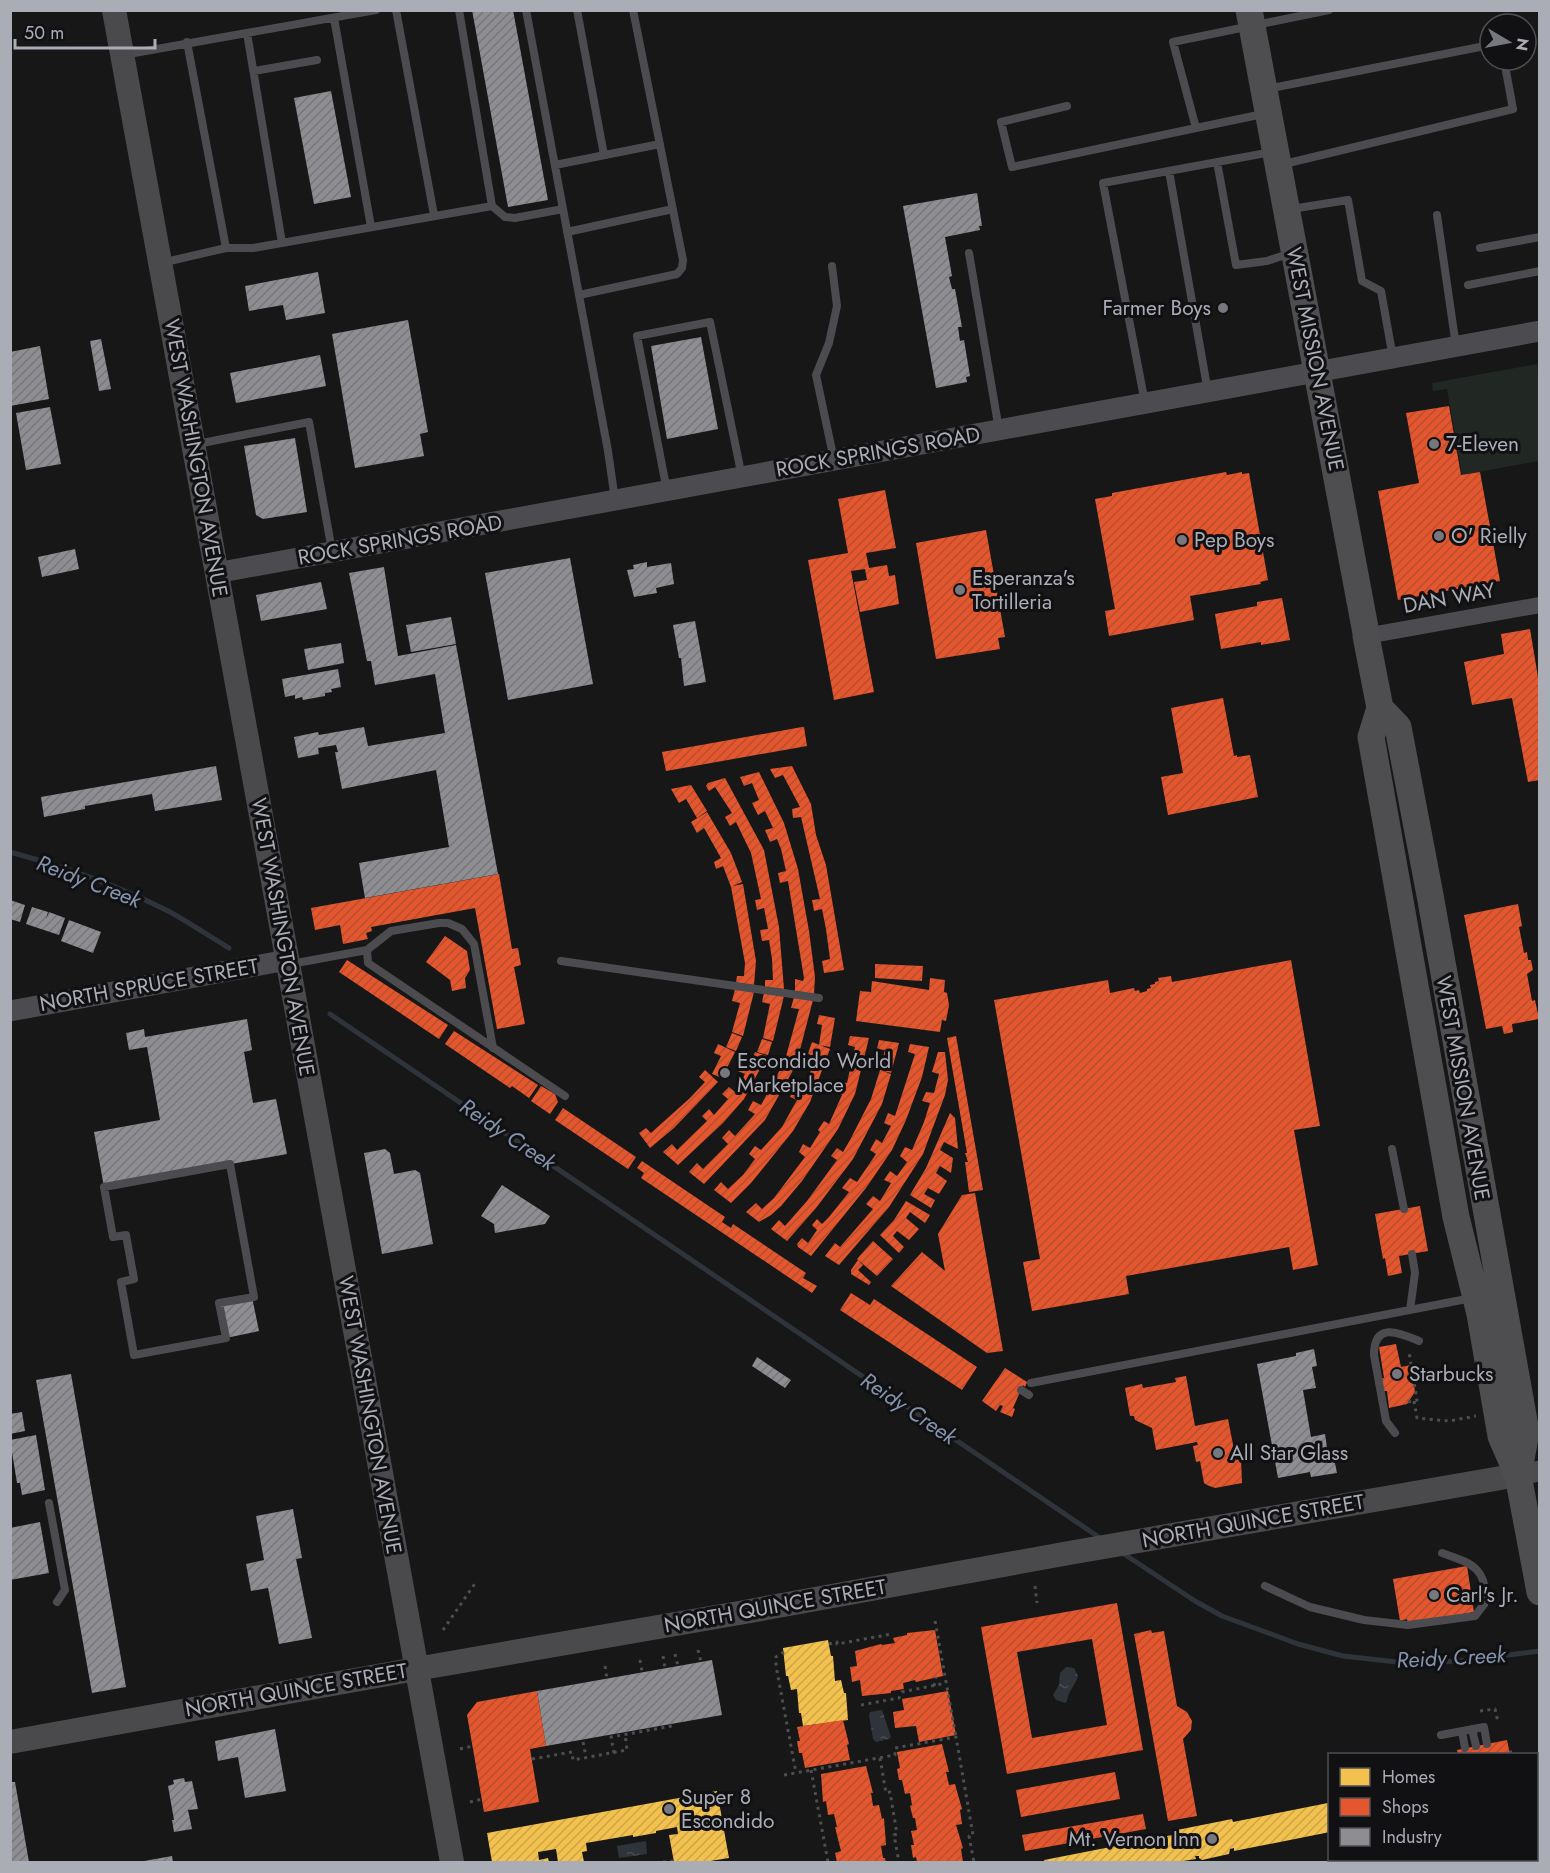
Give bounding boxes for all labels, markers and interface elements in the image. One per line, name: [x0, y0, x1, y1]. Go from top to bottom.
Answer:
scale bar: [15, 12, 154, 50]
north arrow: [1478, 12, 1538, 72]
text: 50 m: [24, 20, 64, 46]
text: N: [1510, 36, 1535, 53]
street label: WEST MISSION AVENUE: [1279, 244, 1351, 474]
place label: Farmer Boys: [1103, 293, 1211, 323]
marker: Farmer Boys: [1216, 301, 1230, 315]
street label: WEST WASHINGTON AVENUE: [157, 316, 235, 600]
street label: ROCK SPRINGS ROAD: [773, 419, 983, 485]
place label: 7-Eleven: [1446, 429, 1519, 459]
marker: 7-Eleven: [1427, 437, 1441, 451]
street label: ROCK SPRINGS ROAD: [295, 507, 505, 573]
place label: O' Rielly: [1451, 521, 1528, 551]
place label: Pep Boys: [1194, 525, 1275, 555]
marker: O' Rielly: [1432, 529, 1446, 543]
marker: Pep Boys: [1175, 533, 1189, 547]
place label: Esperanza's Tortilleria: [972, 563, 1075, 617]
street label: DAN WAY: [1401, 575, 1498, 621]
marker: Esperanza's Tortilleria: [953, 583, 967, 597]
street label: WEST WASHINGTON AVENUE: [244, 795, 322, 1079]
water label: Reidy Creek: [32, 846, 147, 916]
street label: NORTH SPRUCE STREET: [37, 951, 261, 1019]
street label: WEST MISSION AVENUE: [1428, 973, 1498, 1203]
place label: Escondido World Marketplace: [737, 1046, 891, 1100]
marker: Escondido World Marketplace: [718, 1066, 732, 1080]
water label: Reidy Creek: [454, 1090, 564, 1179]
street label: WEST WASHINGTON AVENUE: [331, 1273, 409, 1557]
place label: Starbucks: [1409, 1359, 1494, 1389]
water label: Reidy Creek: [855, 1364, 965, 1453]
marker: Starbucks: [1390, 1367, 1404, 1381]
place label: All Star Glass: [1230, 1438, 1348, 1468]
marker: All Star Glass: [1211, 1446, 1225, 1460]
street label: NORTH QUINCE STREET: [1140, 1487, 1367, 1555]
street label: NORTH QUINCE STREET: [662, 1572, 889, 1640]
place label: Carl's Jr.: [1446, 1580, 1518, 1610]
marker: Carl's Jr.: [1427, 1588, 1441, 1602]
water label: Reidy Creek: [1395, 1638, 1508, 1676]
street label: NORTH QUINCE STREET: [183, 1656, 410, 1724]
legend: [1328, 1753, 1538, 1861]
text: Homes: [1382, 1764, 1435, 1790]
place label: Super 8 Escondido: [681, 1782, 774, 1836]
text: Shops: [1382, 1794, 1429, 1820]
marker: Super 8 Escondido: [662, 1802, 676, 1816]
place label: Mt. Vernon Inn: [1068, 1824, 1200, 1854]
text: Industry: [1382, 1824, 1442, 1850]
marker: Mt. Vernon Inn: [1205, 1832, 1219, 1846]

